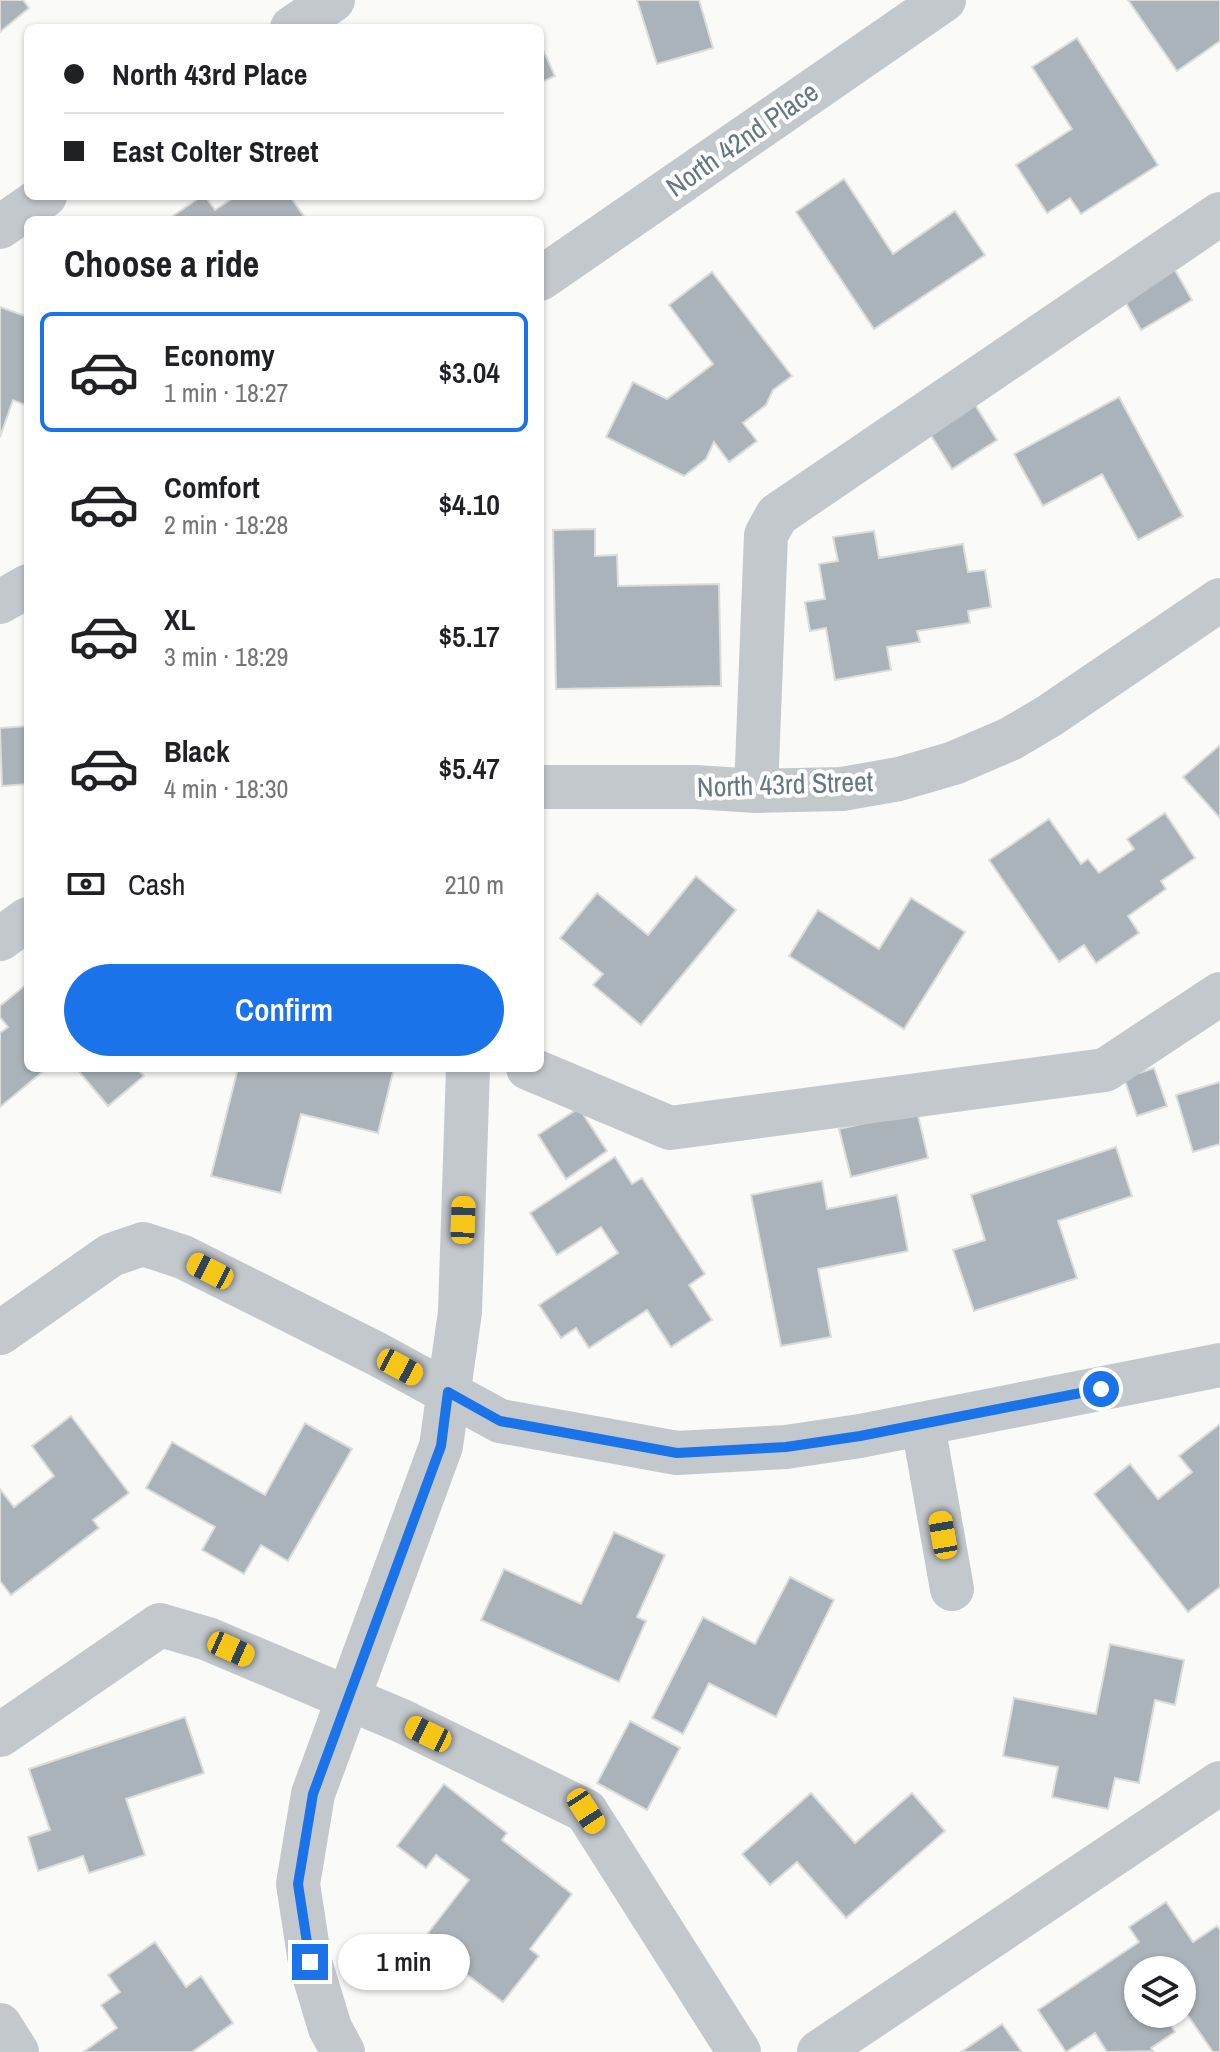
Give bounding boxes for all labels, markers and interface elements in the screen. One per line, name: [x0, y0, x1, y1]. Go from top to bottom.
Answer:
text: North 43rd Place: [112, 54, 308, 94]
street label: North 42nd Place: [658, 73, 826, 205]
text: East Colter Street: [112, 131, 318, 171]
text: Choose a ride: [64, 240, 259, 288]
text: Economy: [164, 335, 275, 375]
icon: car: [68, 336, 140, 408]
text: $3.04: [438, 352, 500, 392]
text: 1 min · 18:27: [164, 375, 288, 410]
text: Comfort: [164, 467, 260, 507]
icon: car: [68, 468, 140, 540]
text: $4.10: [438, 484, 500, 524]
text: 2 min · 18:28: [164, 507, 288, 542]
text: XL: [164, 599, 195, 639]
icon: car: [68, 600, 140, 672]
text: $5.17: [438, 616, 500, 656]
text: 3 min · 18:29: [164, 639, 288, 674]
text: Black: [164, 731, 230, 771]
icon: car: [68, 732, 140, 804]
text: $5.47: [438, 748, 500, 788]
street label: North 43rd Street: [696, 762, 874, 806]
text: 4 min · 18:30: [164, 771, 288, 806]
icon: cash: [64, 862, 108, 906]
text: Cash: [128, 864, 185, 904]
text: 210 m: [445, 867, 504, 902]
button: Confirm: [64, 964, 504, 1056]
car: [450, 1196, 476, 1244]
car: [183, 1249, 237, 1293]
car: [373, 1345, 427, 1389]
route start: [1083, 1371, 1119, 1407]
car: [927, 1509, 959, 1561]
car: [204, 1628, 258, 1670]
car: [401, 1713, 455, 1755]
car: [563, 1784, 609, 1838]
callout: 1 min: [338, 1934, 470, 1990]
route end: [292, 1944, 328, 1980]
text: 1 min: [377, 1944, 431, 1979]
map controls: [1124, 1956, 1196, 2028]
button: layers: [1124, 1956, 1196, 2028]

